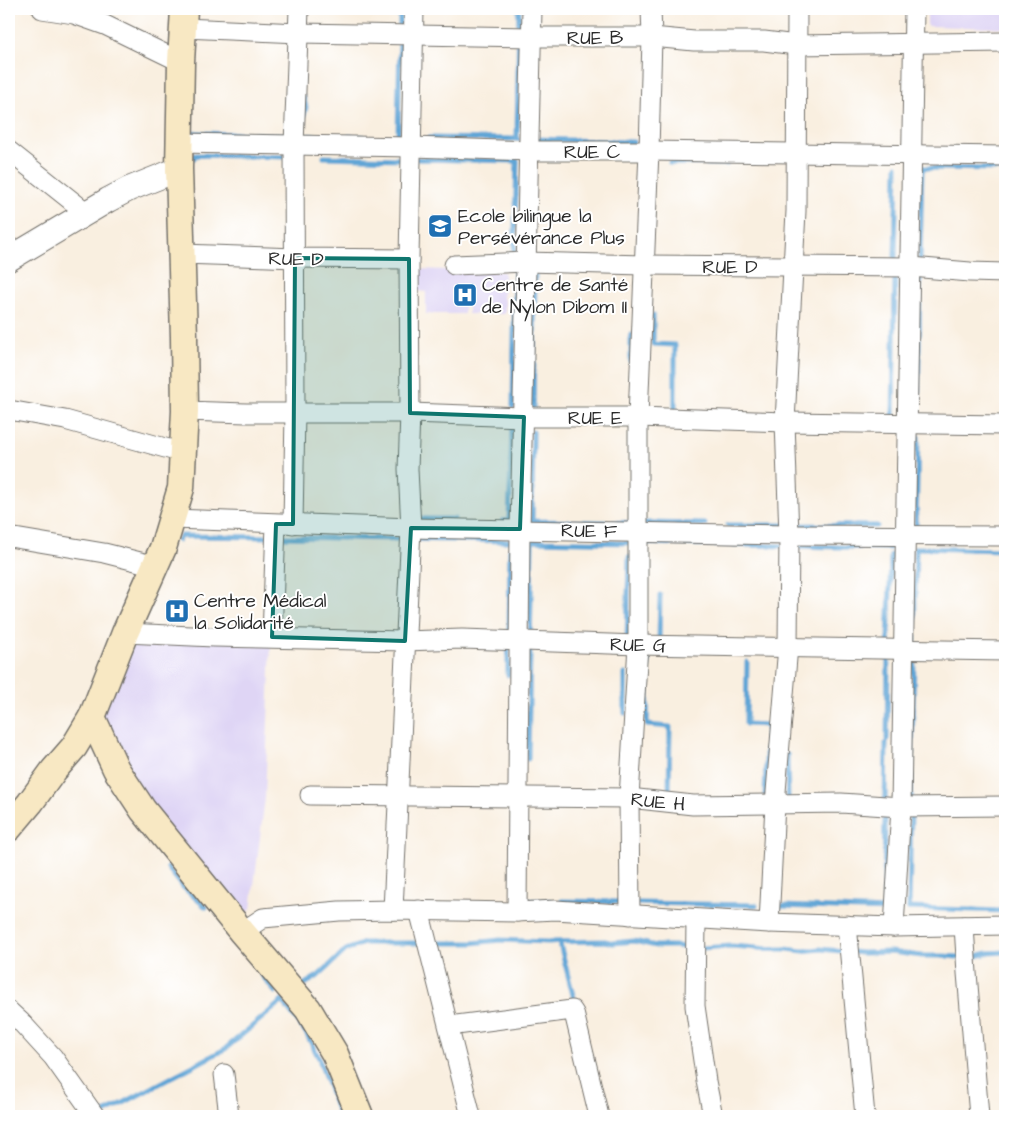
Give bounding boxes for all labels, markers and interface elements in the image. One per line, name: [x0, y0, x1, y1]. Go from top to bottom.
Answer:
street label: RUE B: [567, 25, 624, 52]
street label: RUE C: [564, 139, 621, 166]
place label: Ecole bilingue la Persévérance Plus: [458, 203, 625, 252]
school or university icon: Ecole bilingue la Persévérance Plus: [427, 213, 453, 239]
street label: RUE D: [268, 246, 324, 273]
street label: RUE D: [702, 254, 758, 281]
place label: Centre de Santé de Nylon Dibom II: [482, 272, 628, 322]
hospital icon: Centre de Santé de Nylon Dibom II: [452, 282, 478, 308]
street label: RUE E: [568, 405, 622, 432]
street label: RUE F: [561, 518, 617, 545]
place label: Centre Médical la Solidarité: [194, 588, 327, 637]
hospital icon: Centre Médical la Solidarité: [164, 598, 190, 624]
street label: RUE G: [610, 632, 666, 659]
street label: RUE H: [629, 786, 686, 819]

